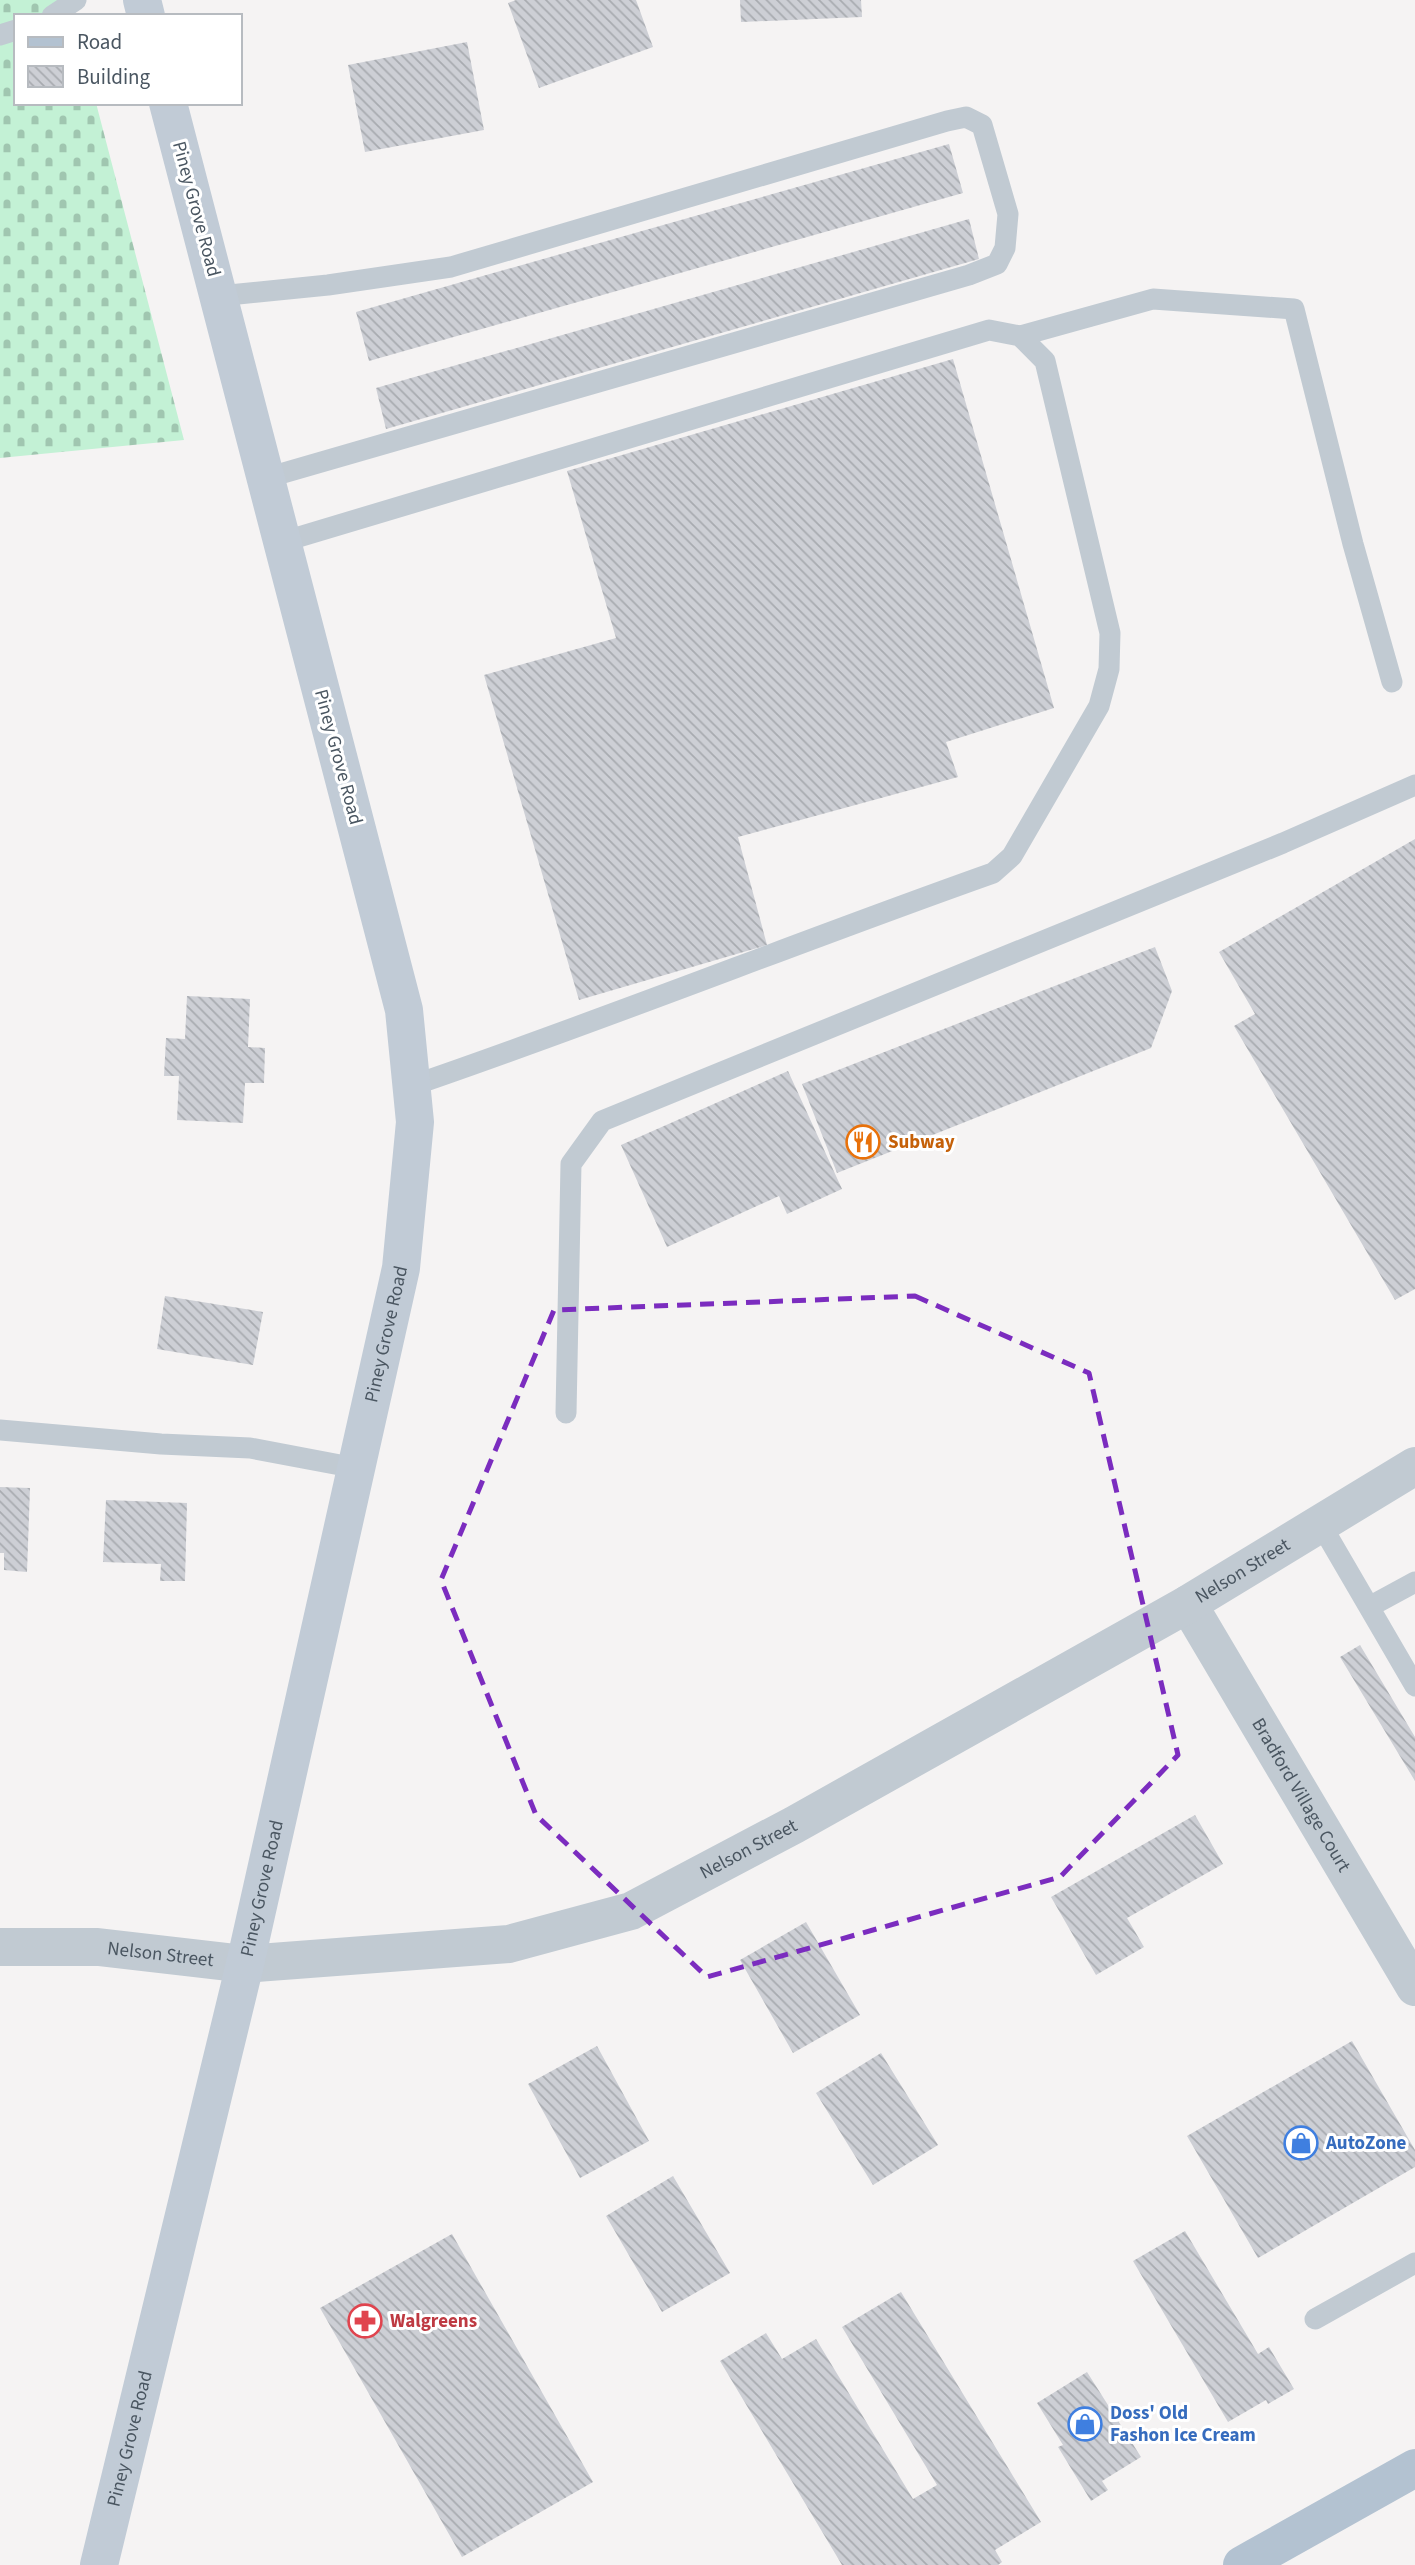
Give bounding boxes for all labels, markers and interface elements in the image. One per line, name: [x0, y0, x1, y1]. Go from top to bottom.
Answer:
legend: [14, 14, 242, 105]
text: Road: [77, 27, 122, 57]
text: Building: [77, 62, 151, 92]
street label: Piney Grove Road: [165, 138, 227, 280]
street label: Piney Grove Road: [307, 686, 369, 828]
restaurant icon: Subway: [844, 1123, 882, 1161]
place label: Subway: [888, 1129, 955, 1156]
street label: Piney Grove Road: [358, 1263, 415, 1405]
street label: Nelson Street: [1190, 1531, 1296, 1610]
street label: Bradford Village Court: [1245, 1713, 1358, 1878]
street label: Nelson Street: [695, 1812, 803, 1886]
street label: Piney Grove Road: [234, 1817, 290, 1959]
street label: Nelson Street: [106, 1935, 216, 1974]
shop icon: AutoZone: [1282, 2124, 1320, 2162]
place label: AutoZone: [1325, 2130, 1407, 2157]
pharmacy icon: Walgreens: [346, 2302, 384, 2340]
place label: Walgreens: [390, 2308, 477, 2335]
street label: Piney Grove Road: [100, 2368, 159, 2510]
place label: Doss' Old Fashon Ice Cream: [1110, 2400, 1256, 2449]
shop icon: Doss' Old Fashon Ice Cream: [1066, 2405, 1104, 2443]

